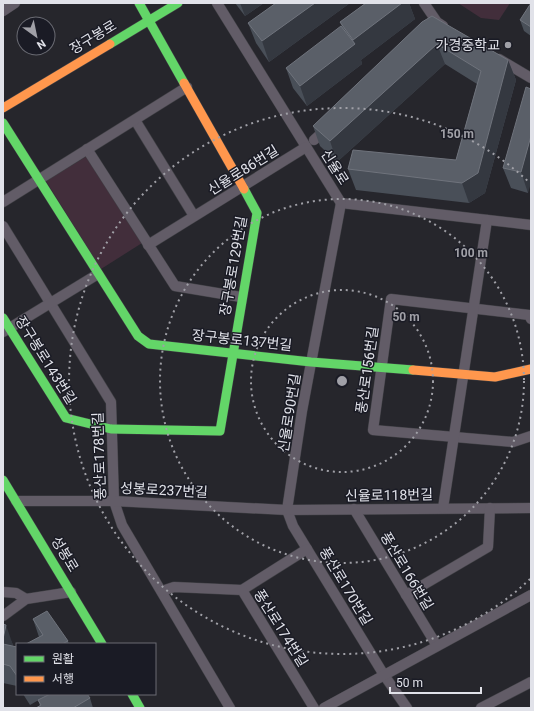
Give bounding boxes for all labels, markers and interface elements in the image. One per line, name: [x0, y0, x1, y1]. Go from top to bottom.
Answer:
north arrow: [16, 16, 56, 56]
street label: 장구봉로: [67, 17, 119, 57]
text: N: [34, 36, 48, 52]
place label: 가경중학교: [436, 37, 500, 53]
marker: 가경중학교: [503, 40, 513, 50]
text: 150 m: [440, 127, 474, 141]
street label: 신율로86번길: [205, 142, 281, 198]
street label: 신율로: [318, 146, 352, 188]
street label: 장구봉로129번길: [216, 215, 250, 317]
text: 100 m: [454, 246, 488, 260]
text: 50 m: [392, 310, 420, 324]
street label: 장구봉로143번길: [12, 313, 80, 407]
street label: 풍산로156번길: [353, 325, 381, 415]
street label: 장구봉로137번길: [191, 327, 293, 353]
street label: 신율로90번길: [275, 372, 303, 454]
centre of rings: [335, 374, 349, 388]
street label: 풍산로178번길: [89, 412, 109, 500]
street label: 성봉로237번길: [120, 480, 208, 500]
street label: 신율로118번길: [345, 486, 433, 504]
street label: 풍산로166번길: [377, 529, 437, 613]
street label: 성봉로: [48, 533, 82, 575]
street label: 풍산로170번길: [316, 544, 376, 628]
street label: 풍산로174번길: [251, 586, 311, 670]
legend: [16, 643, 156, 695]
text: 원활: [52, 652, 74, 666]
scale bar: [390, 669, 481, 695]
text: 서행: [52, 672, 74, 686]
text: 50 m: [396, 676, 423, 690]

